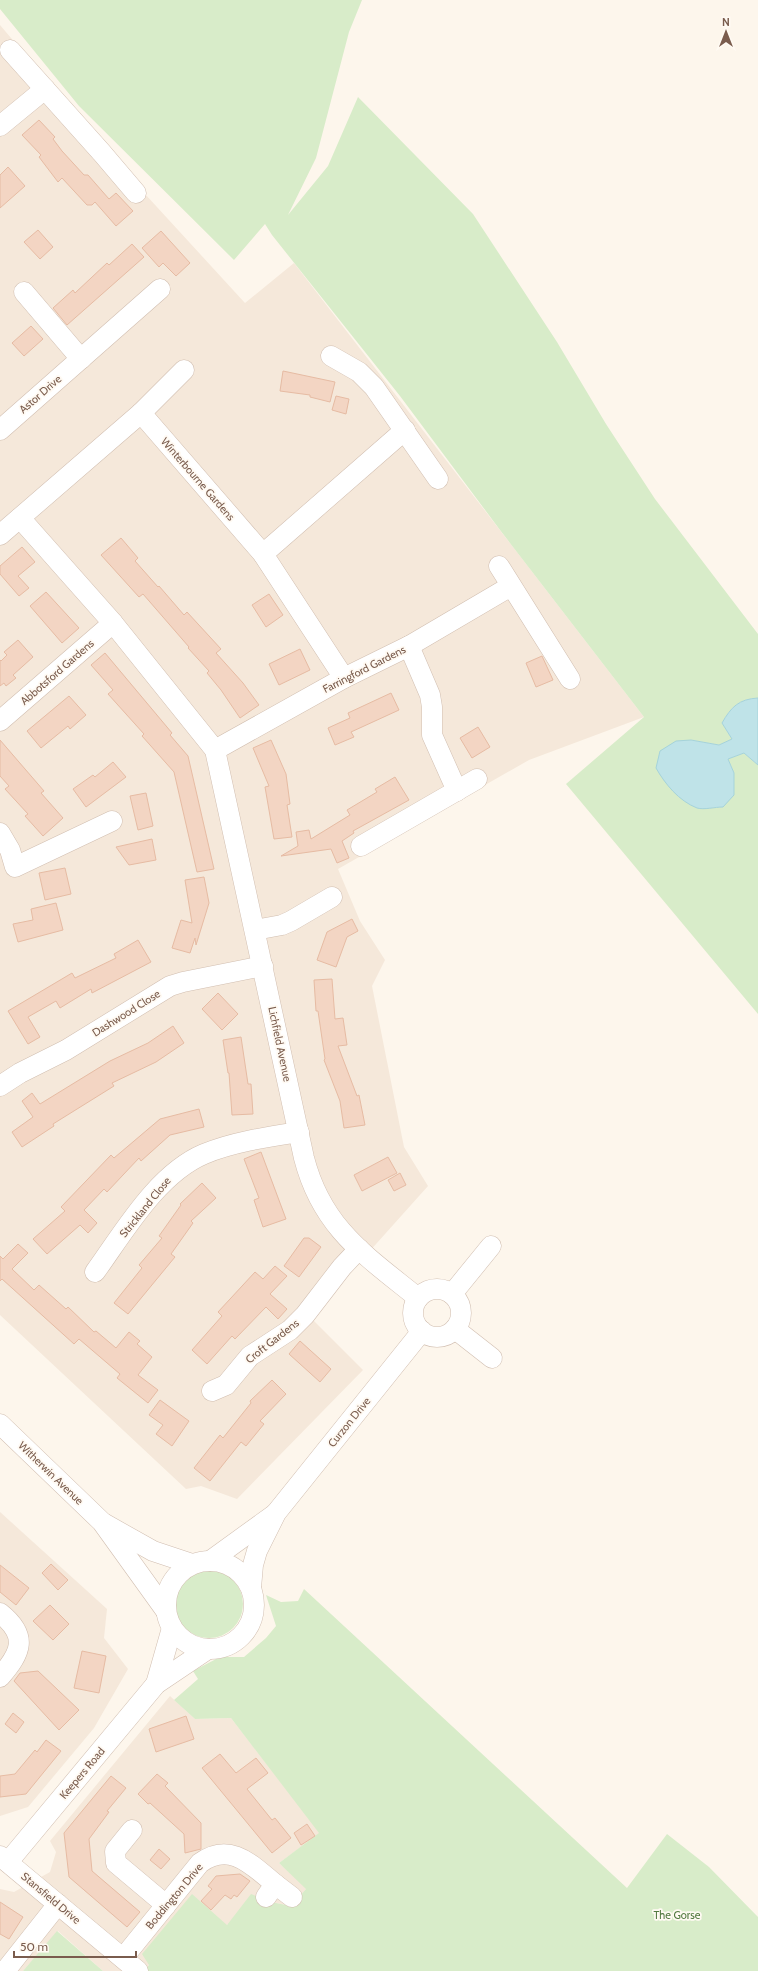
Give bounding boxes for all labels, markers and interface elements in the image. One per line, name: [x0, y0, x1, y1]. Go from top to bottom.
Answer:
north arrow: [706, 12, 746, 52]
text: N: [722, 15, 730, 29]
street label: Astor Drive: [16, 372, 64, 416]
street label: Winterbourne Gardens: [158, 435, 238, 524]
street label: Abbotsford Gardens: [17, 636, 97, 708]
street label: Farringford Gardens: [320, 642, 408, 696]
street label: Dashwood Close: [89, 986, 163, 1040]
street label: Lichfield Avenue: [265, 1005, 295, 1083]
street label: Strickland Close: [116, 1174, 174, 1240]
street label: Croft Gardens: [242, 1315, 302, 1366]
street label: Curzon Drive: [325, 1394, 374, 1450]
street label: Witherwin Avenue: [15, 1438, 87, 1508]
street label: Keepers Road: [56, 1744, 108, 1802]
street label: Boddington Drive: [142, 1860, 206, 1932]
street label: Stansfield Drive: [18, 1869, 84, 1927]
park label: The Gorse: [654, 1908, 701, 1922]
scale bar: [14, 1933, 136, 1959]
text: 50 m: [20, 1939, 48, 1954]

